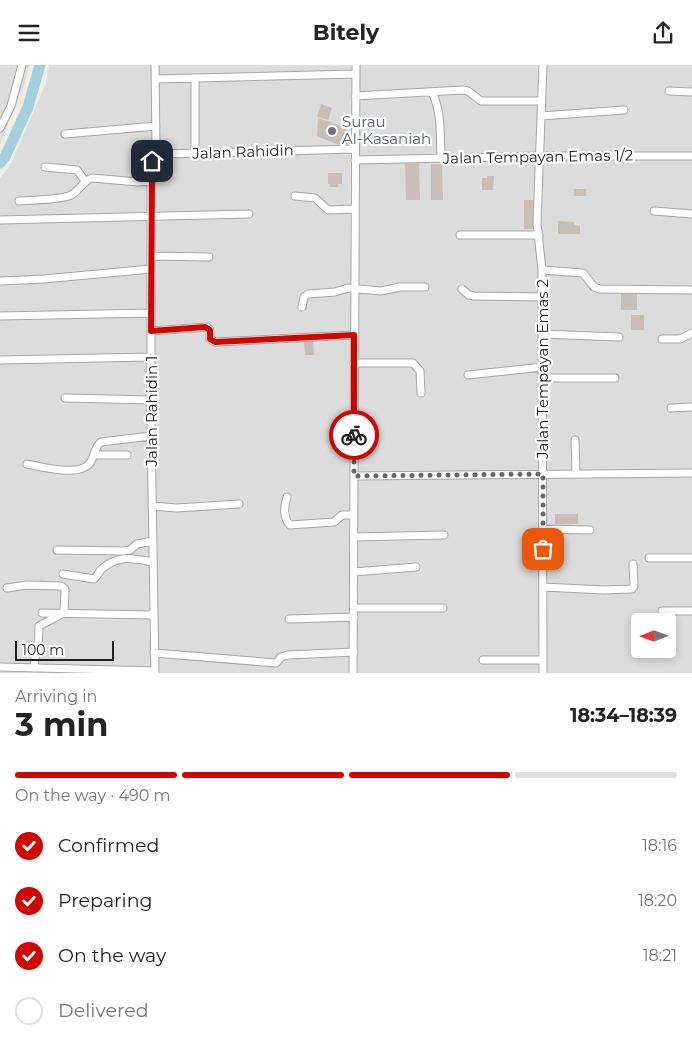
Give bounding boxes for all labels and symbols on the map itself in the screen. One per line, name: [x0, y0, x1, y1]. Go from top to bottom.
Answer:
place label: Surau Al-Kasaniah: [342, 112, 431, 148]
marker: Surau Al-Kasaniah: [326, 125, 338, 137]
pin: [131, 140, 173, 182]
street label: Jalan Rahidin: [191, 140, 294, 163]
street label: Jalan Tempayan Emas 1/2: [442, 145, 633, 168]
street label: Jalan Tempayan Emas 2: [533, 279, 552, 460]
street label: Jalan Rahidin 1: [142, 356, 161, 467]
courier: [329, 410, 379, 460]
pin: [522, 528, 564, 570]
north arrow: [631, 613, 676, 657]
scale bar: [15, 638, 114, 661]

